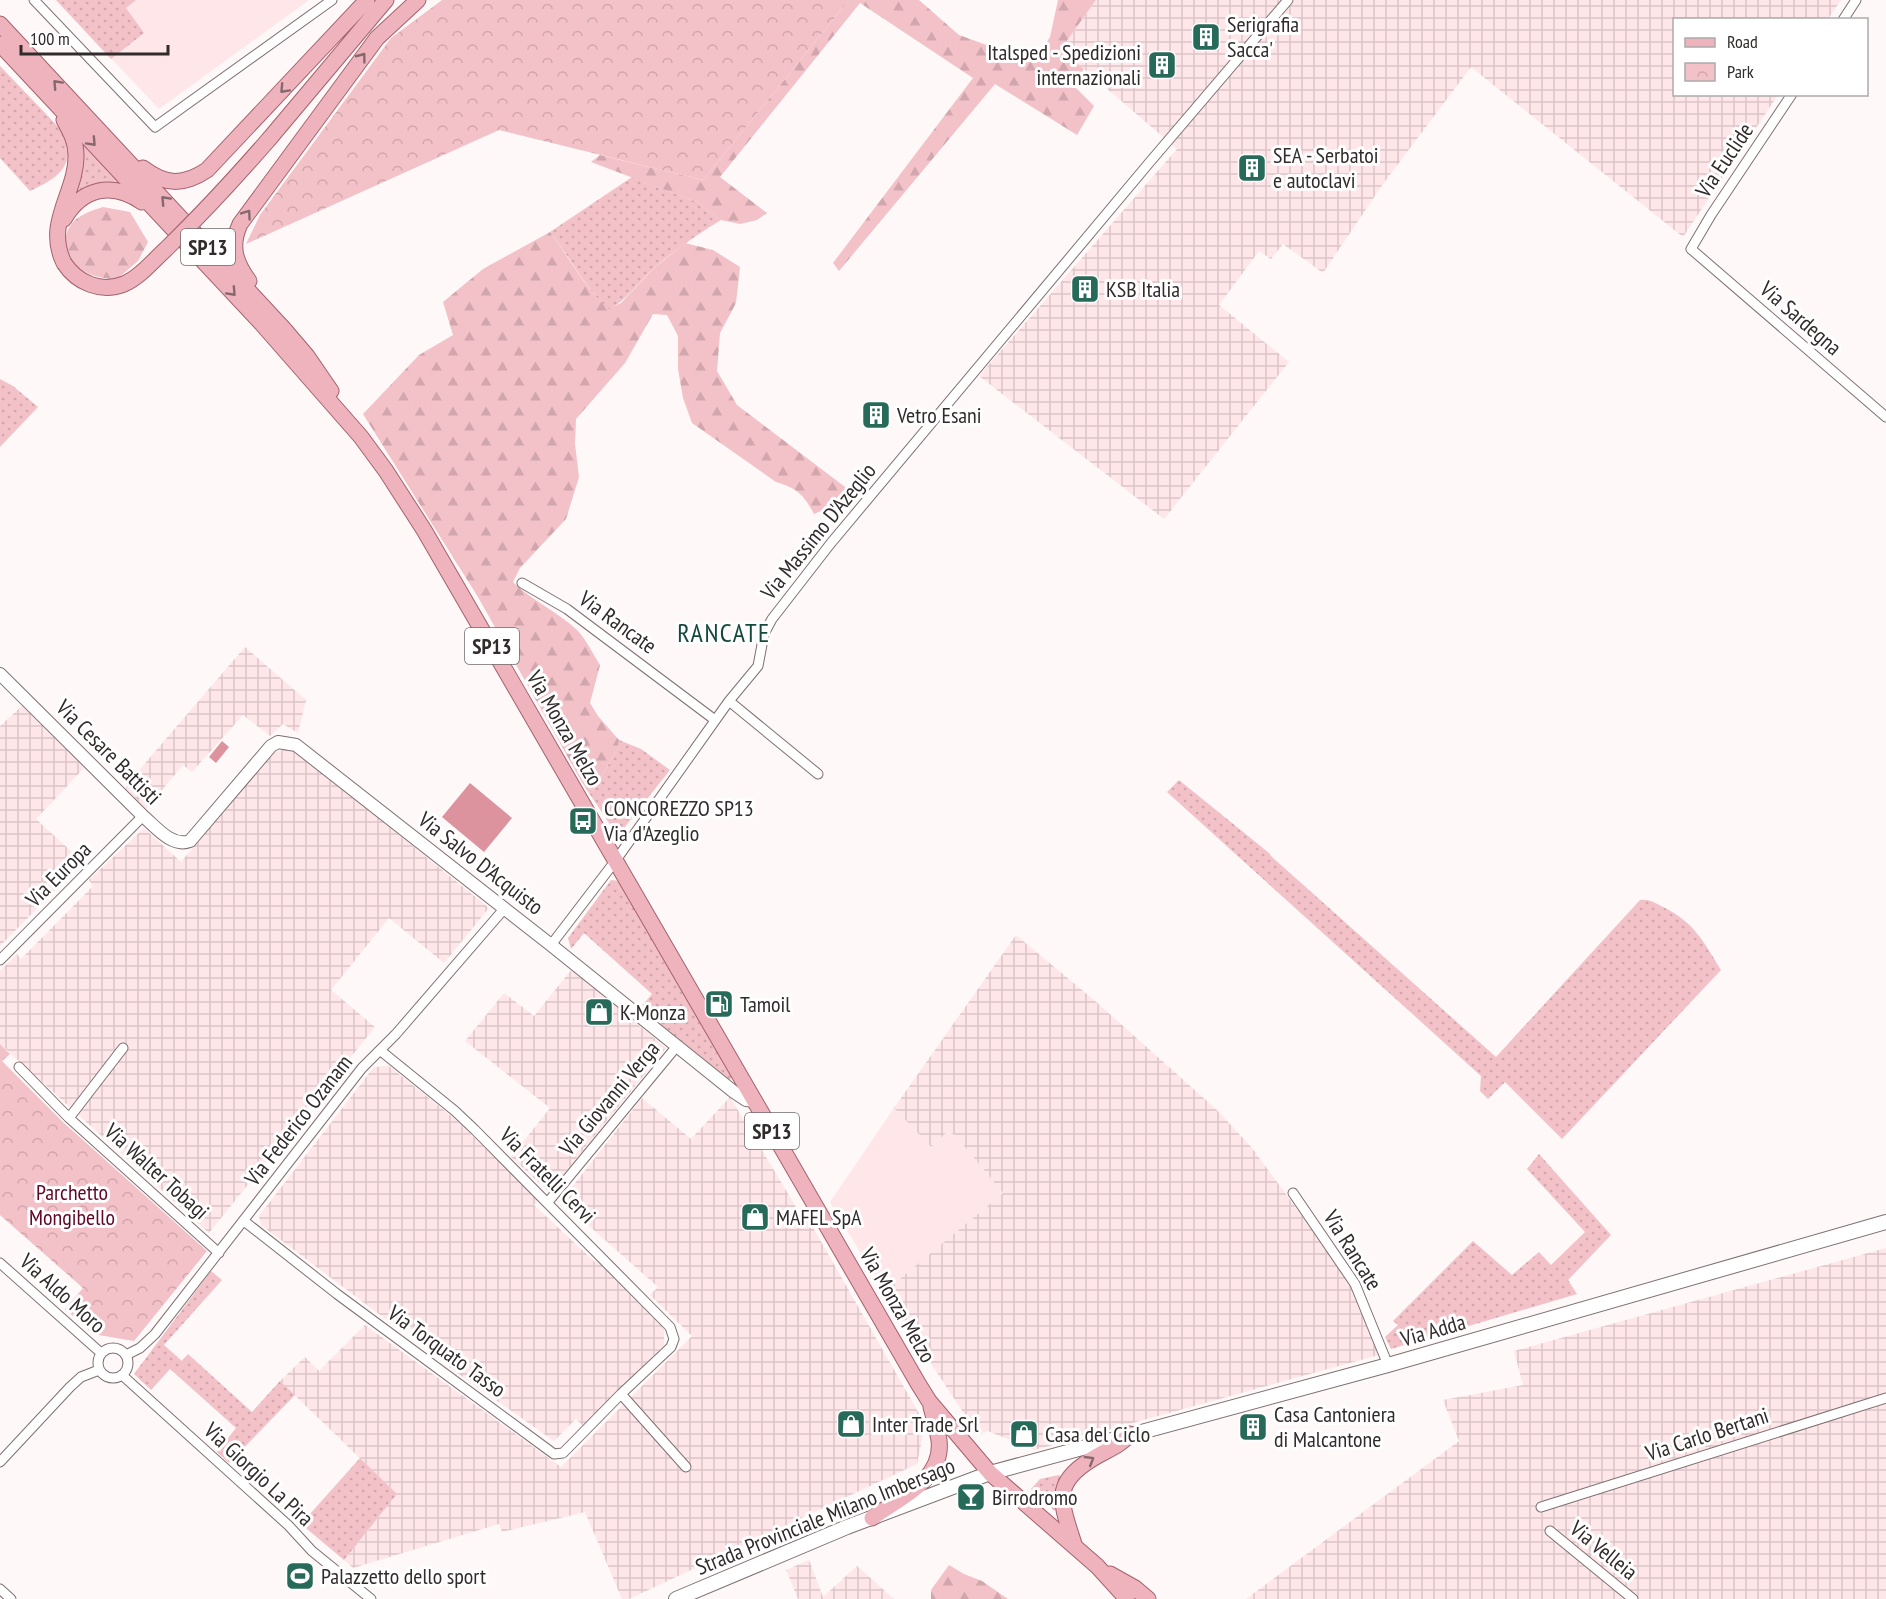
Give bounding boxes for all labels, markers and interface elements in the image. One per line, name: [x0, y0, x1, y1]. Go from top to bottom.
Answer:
place label: Serigrafia Sacca': [1227, 10, 1299, 63]
scale bar: [21, 18, 168, 56]
legend: [1673, 18, 1868, 96]
building icon: Serigrafia Sacca': [1190, 21, 1222, 53]
text: 100 m: [30, 27, 70, 50]
text: Road: [1727, 30, 1758, 53]
place label: Italsped - Spedizioni internazionali: [987, 38, 1141, 91]
building icon: Italsped - Spedizioni internazionali: [1146, 49, 1178, 81]
one-way arrow: [355, 53, 366, 64]
text: Park: [1727, 60, 1754, 83]
one-way arrow: [53, 81, 64, 92]
one-way arrow: [280, 82, 291, 93]
street label: Via Euclide: [1688, 117, 1759, 203]
one-way arrow: [85, 135, 96, 145]
place label: SEA - Serbatoi e autoclavi: [1273, 141, 1379, 194]
building icon: SEA - Serbatoi e autoclavi: [1236, 152, 1268, 184]
one-way arrow: [161, 197, 172, 207]
one-way arrow: [240, 210, 251, 221]
road number: SP13: [181, 229, 235, 265]
building icon: KSB Italia: [1069, 273, 1101, 305]
street label: Via Sardegna: [1754, 274, 1848, 361]
place label: KSB Italia: [1106, 275, 1180, 303]
one-way arrow: [224, 284, 235, 295]
building icon: Vetro Esani: [860, 399, 892, 431]
place label: Vetro Esani: [896, 401, 982, 429]
street label: Via Massimo D'Azeglio: [754, 457, 882, 606]
street label: Via Rancate: [573, 584, 662, 659]
district label: RANCATE: [677, 616, 771, 649]
road number: SP13: [465, 628, 519, 664]
street label: Via Monza Melzo: [520, 665, 609, 791]
street label: Via Cesare Battisti: [50, 693, 167, 810]
place label: CONCOREZZO SP13 Via d'Azeglio: [603, 794, 754, 847]
street label: Via Salvo D'Acquisto: [412, 805, 549, 921]
bus stop icon: CONCOREZZO SP13 Via d'Azeglio: [567, 805, 599, 837]
street label: Via Europa: [19, 835, 97, 913]
fuel station icon: Tamoil: [703, 988, 735, 1020]
place label: Tamoil: [740, 990, 791, 1018]
shop icon: K-Monza: [583, 996, 615, 1028]
place label: K-Monza: [620, 998, 686, 1026]
street label: Via Giovanni Verga: [552, 1035, 665, 1162]
street label: Via Federico Ozanam: [237, 1049, 358, 1192]
road number: SP13: [745, 1113, 799, 1149]
street label: Via Walter Tobagi: [98, 1116, 215, 1225]
street label: Via Fratelli Cervi: [493, 1120, 602, 1229]
park label: Parchetto Mongibello: [29, 1178, 115, 1231]
shop icon: MAFEL SpA: [739, 1201, 771, 1233]
place label: MAFEL SpA: [776, 1203, 862, 1231]
street label: Via Rancate: [1317, 1204, 1388, 1295]
street label: Via Monza Melzo: [853, 1242, 942, 1368]
street label: Via Aldo Moro: [13, 1246, 112, 1339]
street label: Via Torquato Tasso: [382, 1298, 512, 1403]
street label: Via Adda: [1396, 1307, 1469, 1353]
place label: Casa Cantoniera di Malcantone: [1274, 1400, 1395, 1453]
street label: Via Carlo Bertani: [1641, 1401, 1772, 1467]
shop icon: Inter Trade Srl: [835, 1408, 867, 1440]
place label: Inter Trade Srl: [872, 1410, 979, 1438]
building icon: Casa Cantoniera di Malcantone: [1237, 1411, 1269, 1443]
street label: Via Giorgio La Pira: [198, 1415, 320, 1532]
shop icon: Casa del Ciclo: [1008, 1418, 1040, 1450]
place label: Casa del Ciclo: [1045, 1420, 1150, 1448]
street label: Strada Provinciale Milano Imbersago: [691, 1451, 959, 1581]
one-way arrow: [1084, 1456, 1094, 1468]
bar icon: Birrodromo: [955, 1481, 987, 1513]
place label: Birrodromo: [992, 1483, 1078, 1511]
street label: Via Velleia: [1564, 1514, 1644, 1586]
sports icon: Palazzetto dello sport: [284, 1560, 316, 1592]
place label: Palazzetto dello sport: [321, 1562, 486, 1590]

